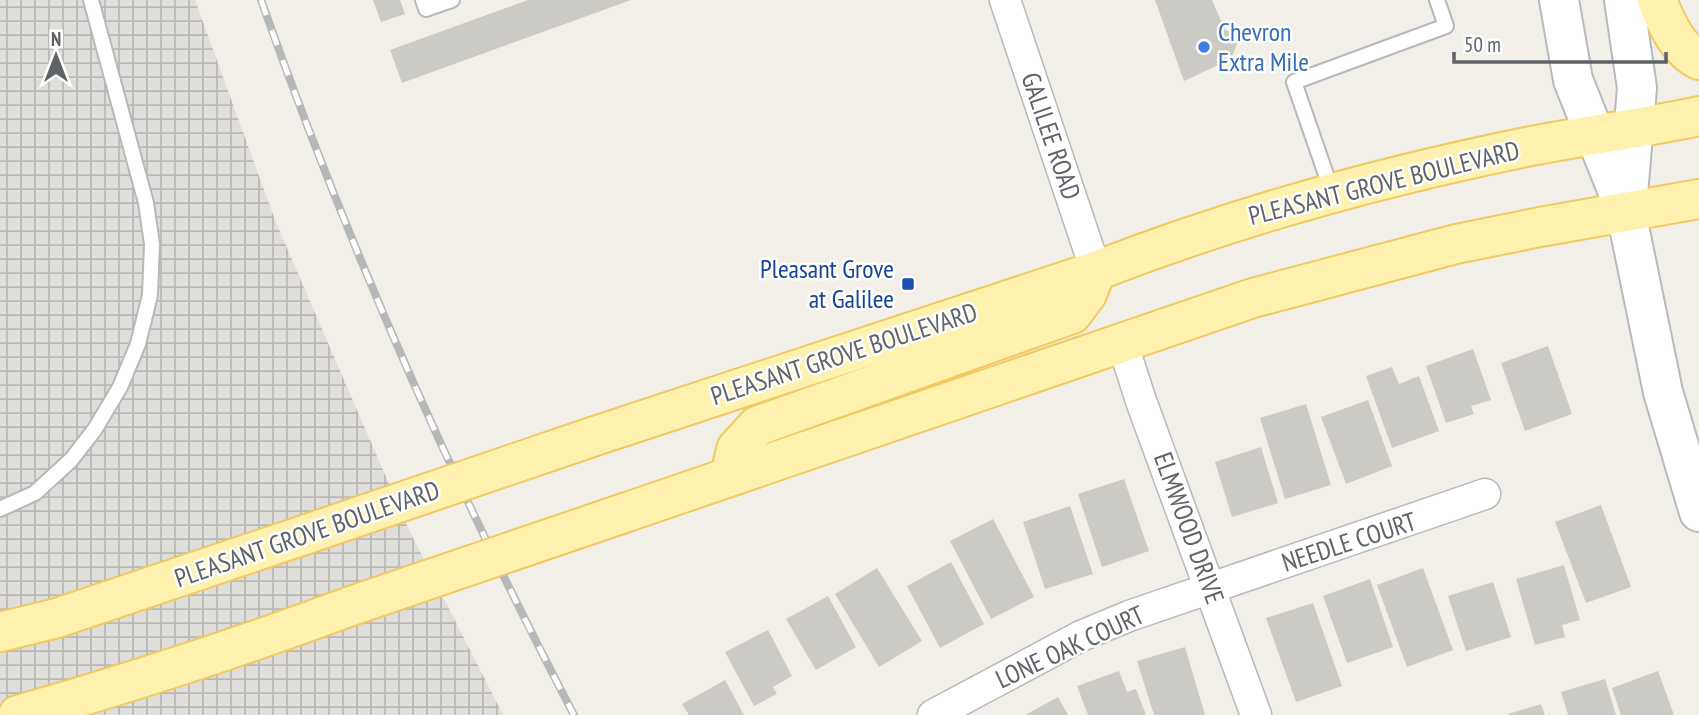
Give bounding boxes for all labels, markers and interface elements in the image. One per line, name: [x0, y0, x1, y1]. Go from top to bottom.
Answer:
place label: Chevron Extra Mile: [1218, 15, 1309, 78]
north arrow: [21, 21, 91, 91]
scale bar: [1454, 21, 1666, 65]
text: N: [51, 27, 61, 51]
text: 50 m: [1464, 31, 1501, 58]
marker: Chevron Extra Mile: [1196, 39, 1212, 55]
street label: GALILEE ROAD: [1014, 68, 1089, 204]
street label: PLEASANT GROVE BOULEVARD: [1245, 133, 1523, 232]
place label: Pleasant Grove at Galilee: [760, 252, 894, 315]
marker: Pleasant Grove at Galilee: [900, 276, 916, 292]
street label: PLEASANT GROVE BOULEVARD: [707, 295, 981, 412]
street label: ELMWOOD DRIVE: [1147, 448, 1232, 608]
street label: PLEASANT GROVE BOULEVARD: [170, 473, 444, 594]
street label: NEEDLE COURT: [1277, 504, 1421, 579]
street label: LONE OAK COURT: [990, 598, 1150, 695]

